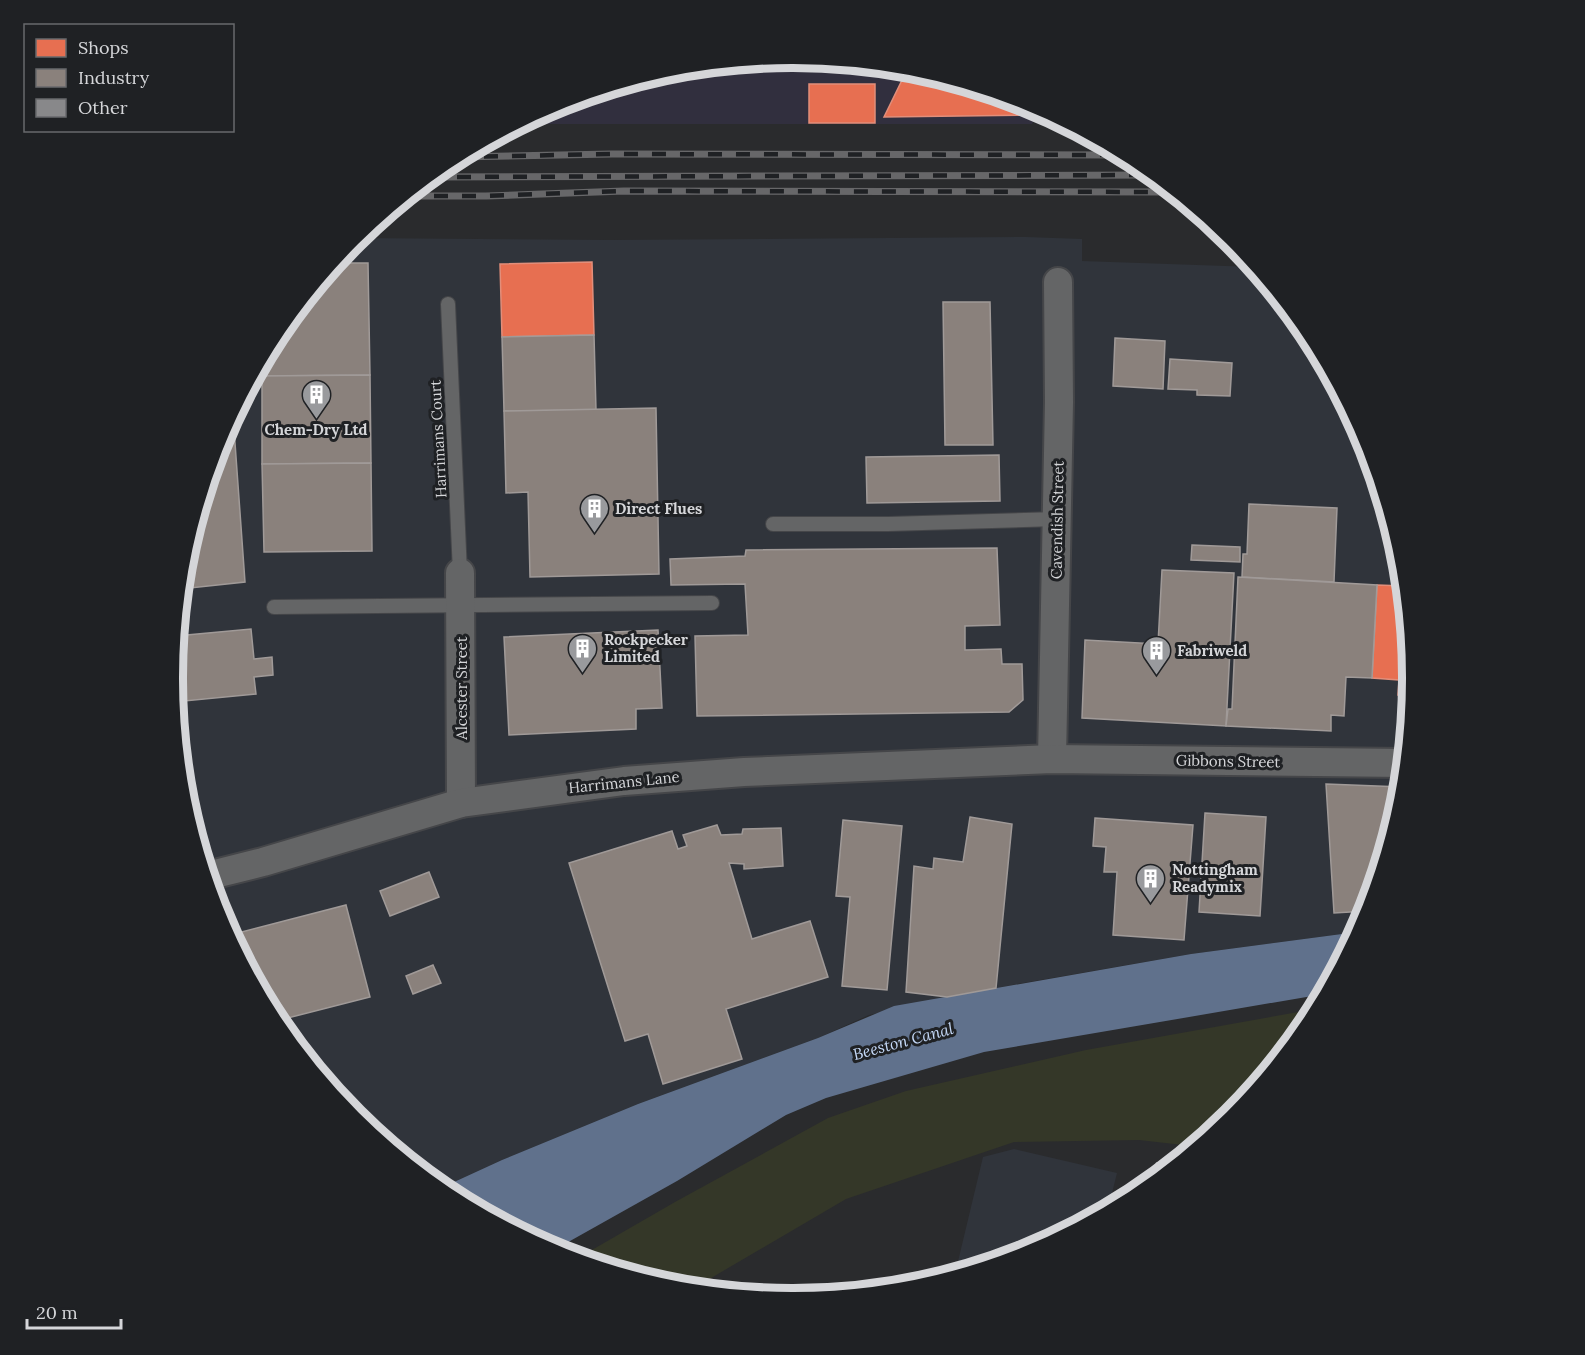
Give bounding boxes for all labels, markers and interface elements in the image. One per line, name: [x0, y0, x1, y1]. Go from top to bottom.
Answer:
legend: [24, 24, 234, 132]
text: Shops: [78, 36, 129, 59]
text: Industry: [78, 66, 150, 89]
text: Other: [78, 96, 128, 119]
building icon: Chem-Dry Ltd: [300, 378, 332, 420]
street label: Harrimans Court: [425, 379, 451, 499]
place label: Chem-Dry Ltd: [264, 420, 368, 439]
street label: Cavendish Street: [1046, 460, 1068, 579]
building icon: Direct Flues: [578, 492, 610, 534]
place label: Direct Flues: [615, 499, 702, 518]
place label: Rockpecker Limited: [604, 630, 689, 666]
building icon: Rockpecker Limited: [567, 632, 599, 674]
building icon: Fabriweld: [1140, 634, 1172, 676]
street label: Alcester Street: [452, 636, 471, 741]
place label: Fabriweld: [1177, 641, 1247, 660]
street label: Gibbons Street: [1176, 751, 1281, 771]
street label: Harrimans Lane: [567, 767, 681, 797]
place label: Nottingham Readymix: [1172, 860, 1258, 896]
building icon: Nottingham Readymix: [1135, 862, 1167, 904]
water label: Beeston Canal: [851, 1018, 956, 1064]
scale bar: [27, 1292, 122, 1330]
text: 20 m: [36, 1301, 78, 1324]

